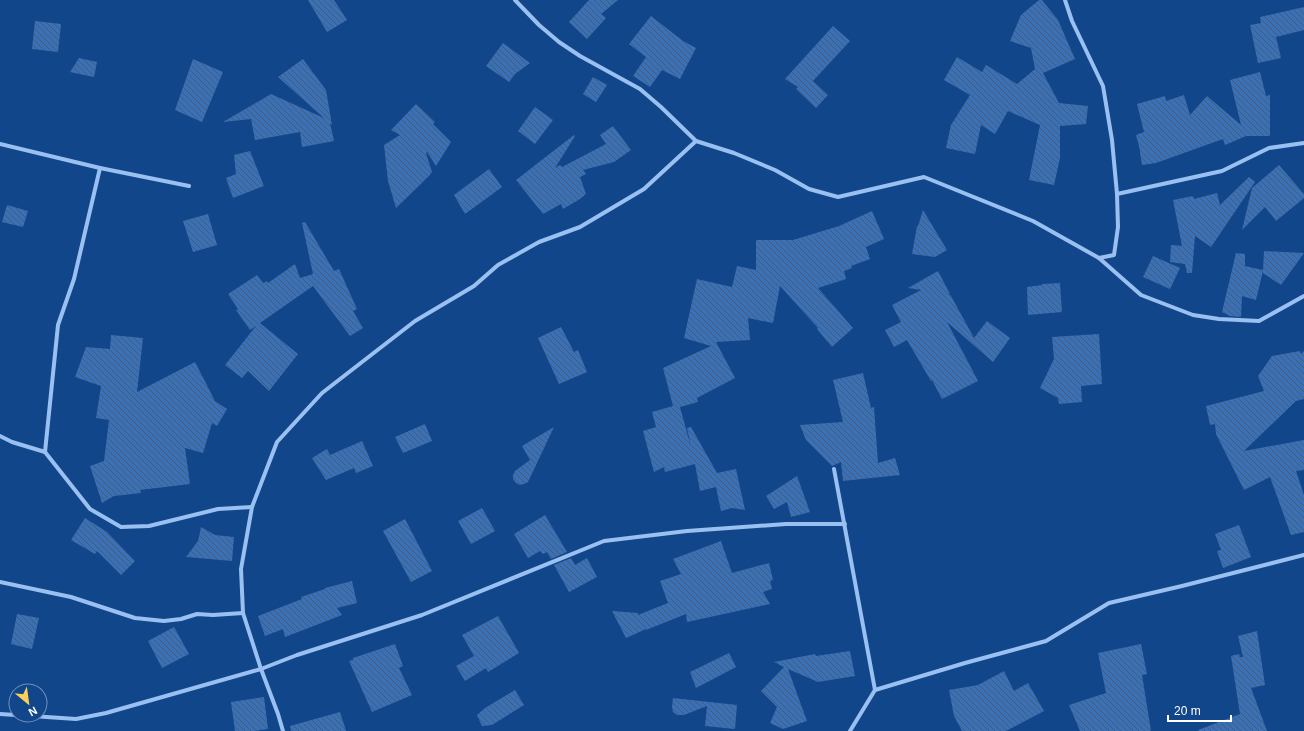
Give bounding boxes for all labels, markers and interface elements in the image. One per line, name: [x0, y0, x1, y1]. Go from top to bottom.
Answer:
north arrow: [8, 683, 48, 723]
scale bar: [1168, 697, 1231, 723]
text: 20 m: [1174, 704, 1201, 718]
text: N: [26, 705, 39, 719]

